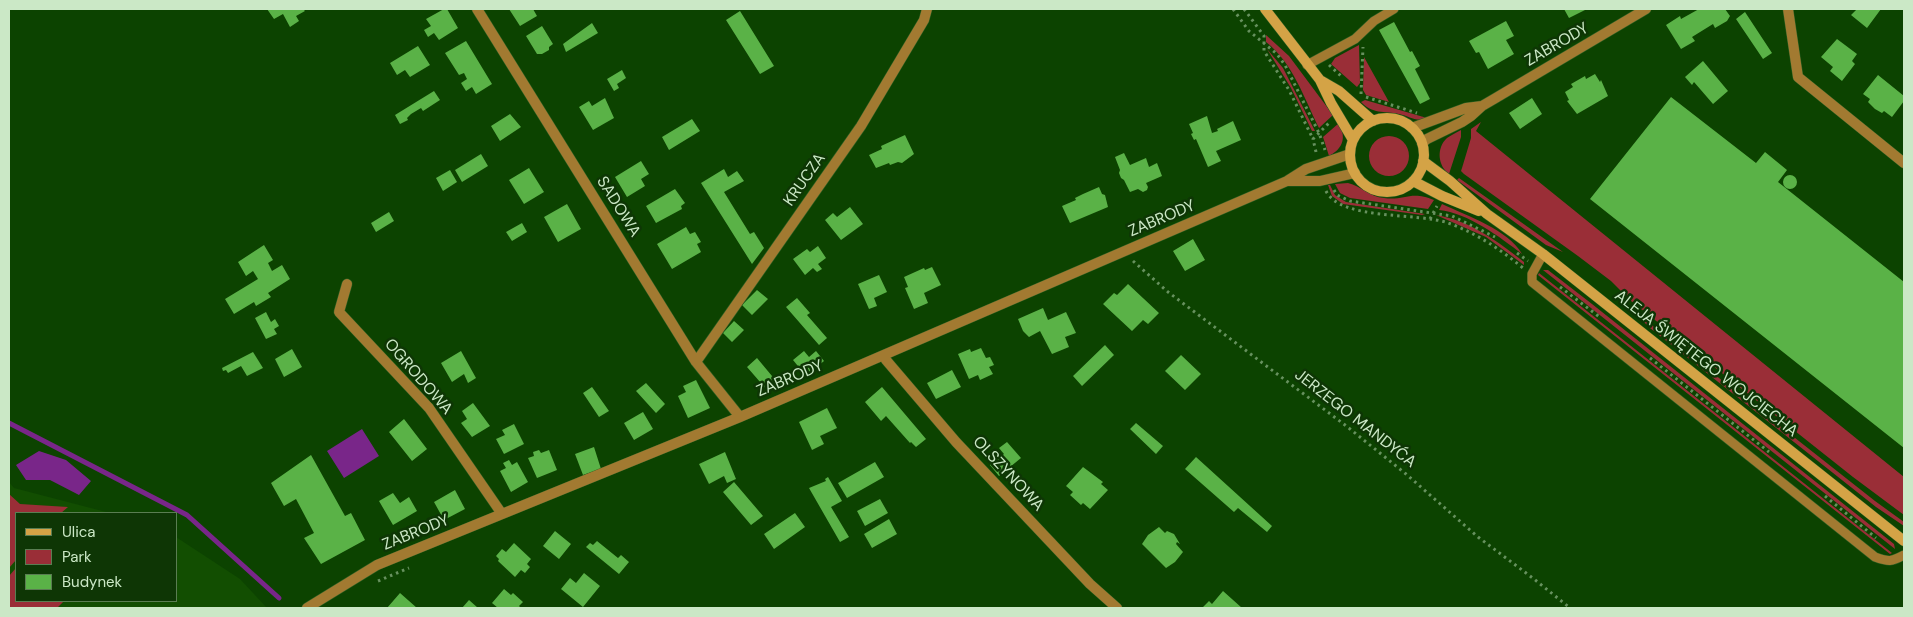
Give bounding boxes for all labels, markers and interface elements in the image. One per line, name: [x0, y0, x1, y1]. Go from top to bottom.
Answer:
street label: ZABRODY: [1522, 19, 1592, 71]
street label: KRUCZA: [780, 150, 830, 210]
street label: SADOWA: [592, 173, 644, 241]
street label: ZABRODY: [1126, 196, 1198, 242]
street label: ALEJA ŚWIĘTEGO WOJCIECHA: [1611, 286, 1801, 442]
street label: OGRODOWA: [380, 335, 456, 419]
street label: ZABRODY: [754, 356, 826, 402]
street label: JERZEGO MANDYĆA: [1290, 366, 1420, 472]
street label: OLSZYNOWA: [968, 432, 1048, 516]
street label: ZABRODY: [380, 511, 452, 555]
legend: [15, 512, 178, 602]
text: Ulica: [62, 522, 96, 542]
text: Park: [62, 547, 92, 567]
text: Budynek: [62, 572, 122, 592]

